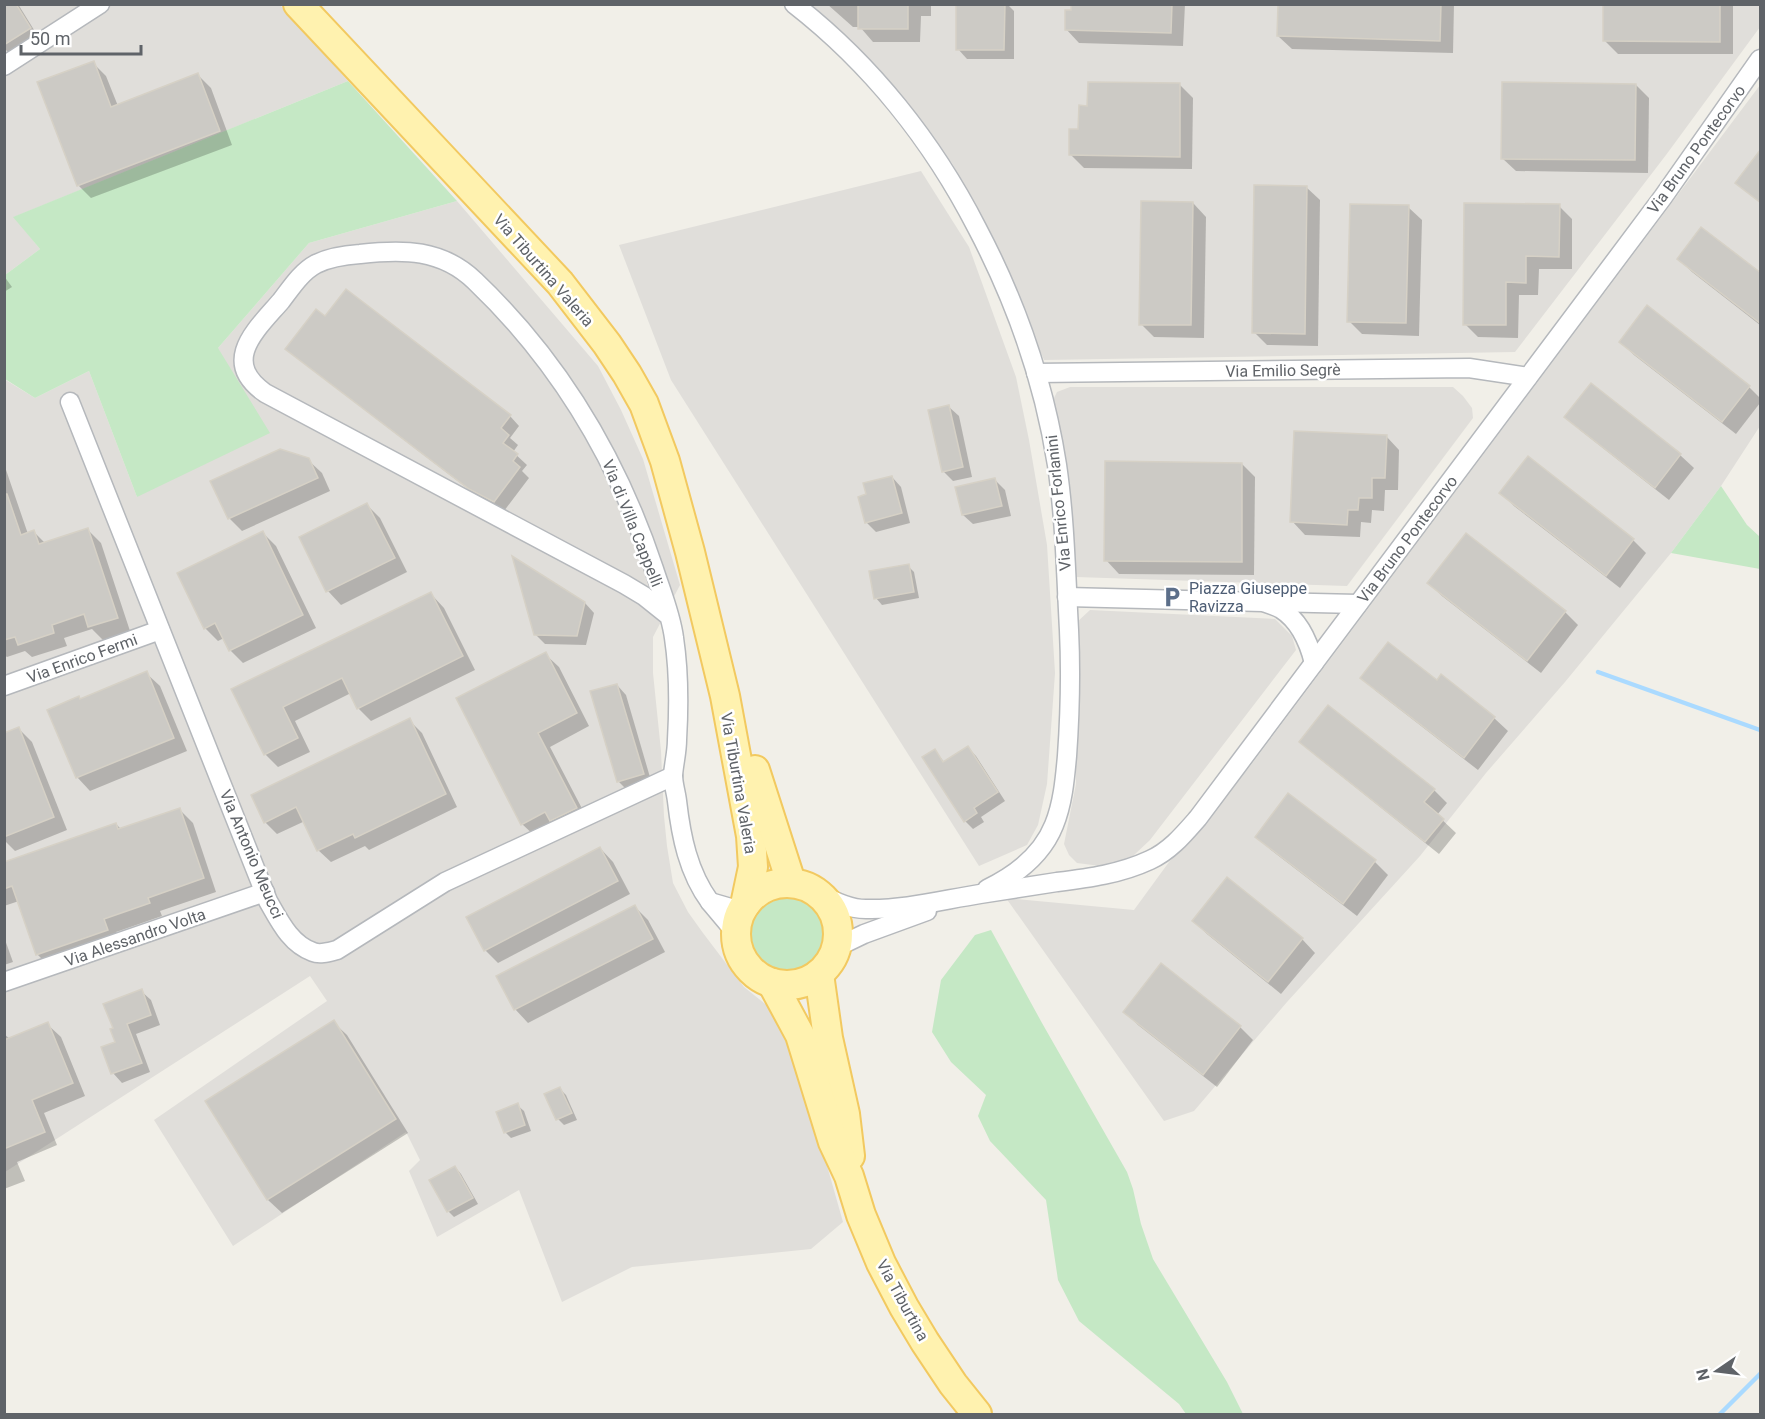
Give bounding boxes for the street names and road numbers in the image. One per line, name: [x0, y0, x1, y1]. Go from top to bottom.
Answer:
street label: Via Bruno Pontecorvo: [1643, 81, 1749, 217]
street label: Via Tiburtina Valeria: [490, 210, 598, 331]
street label: Via Emilio Segrè: [1225, 360, 1341, 381]
street label: Via Enrico Forlanini: [1042, 434, 1075, 572]
street label: Via di Villa Cappelli: [598, 457, 667, 590]
street label: Via Bruno Pontecorvo: [1353, 472, 1461, 607]
street label: Via Enrico Fermi: [24, 630, 140, 687]
street label: Via Tiburtina Valeria: [717, 711, 760, 855]
street label: Via Antonio Meucci: [216, 787, 287, 921]
street label: Via Alessandro Volta: [62, 904, 208, 971]
street label: Via Tiburtina: [872, 1256, 933, 1344]

